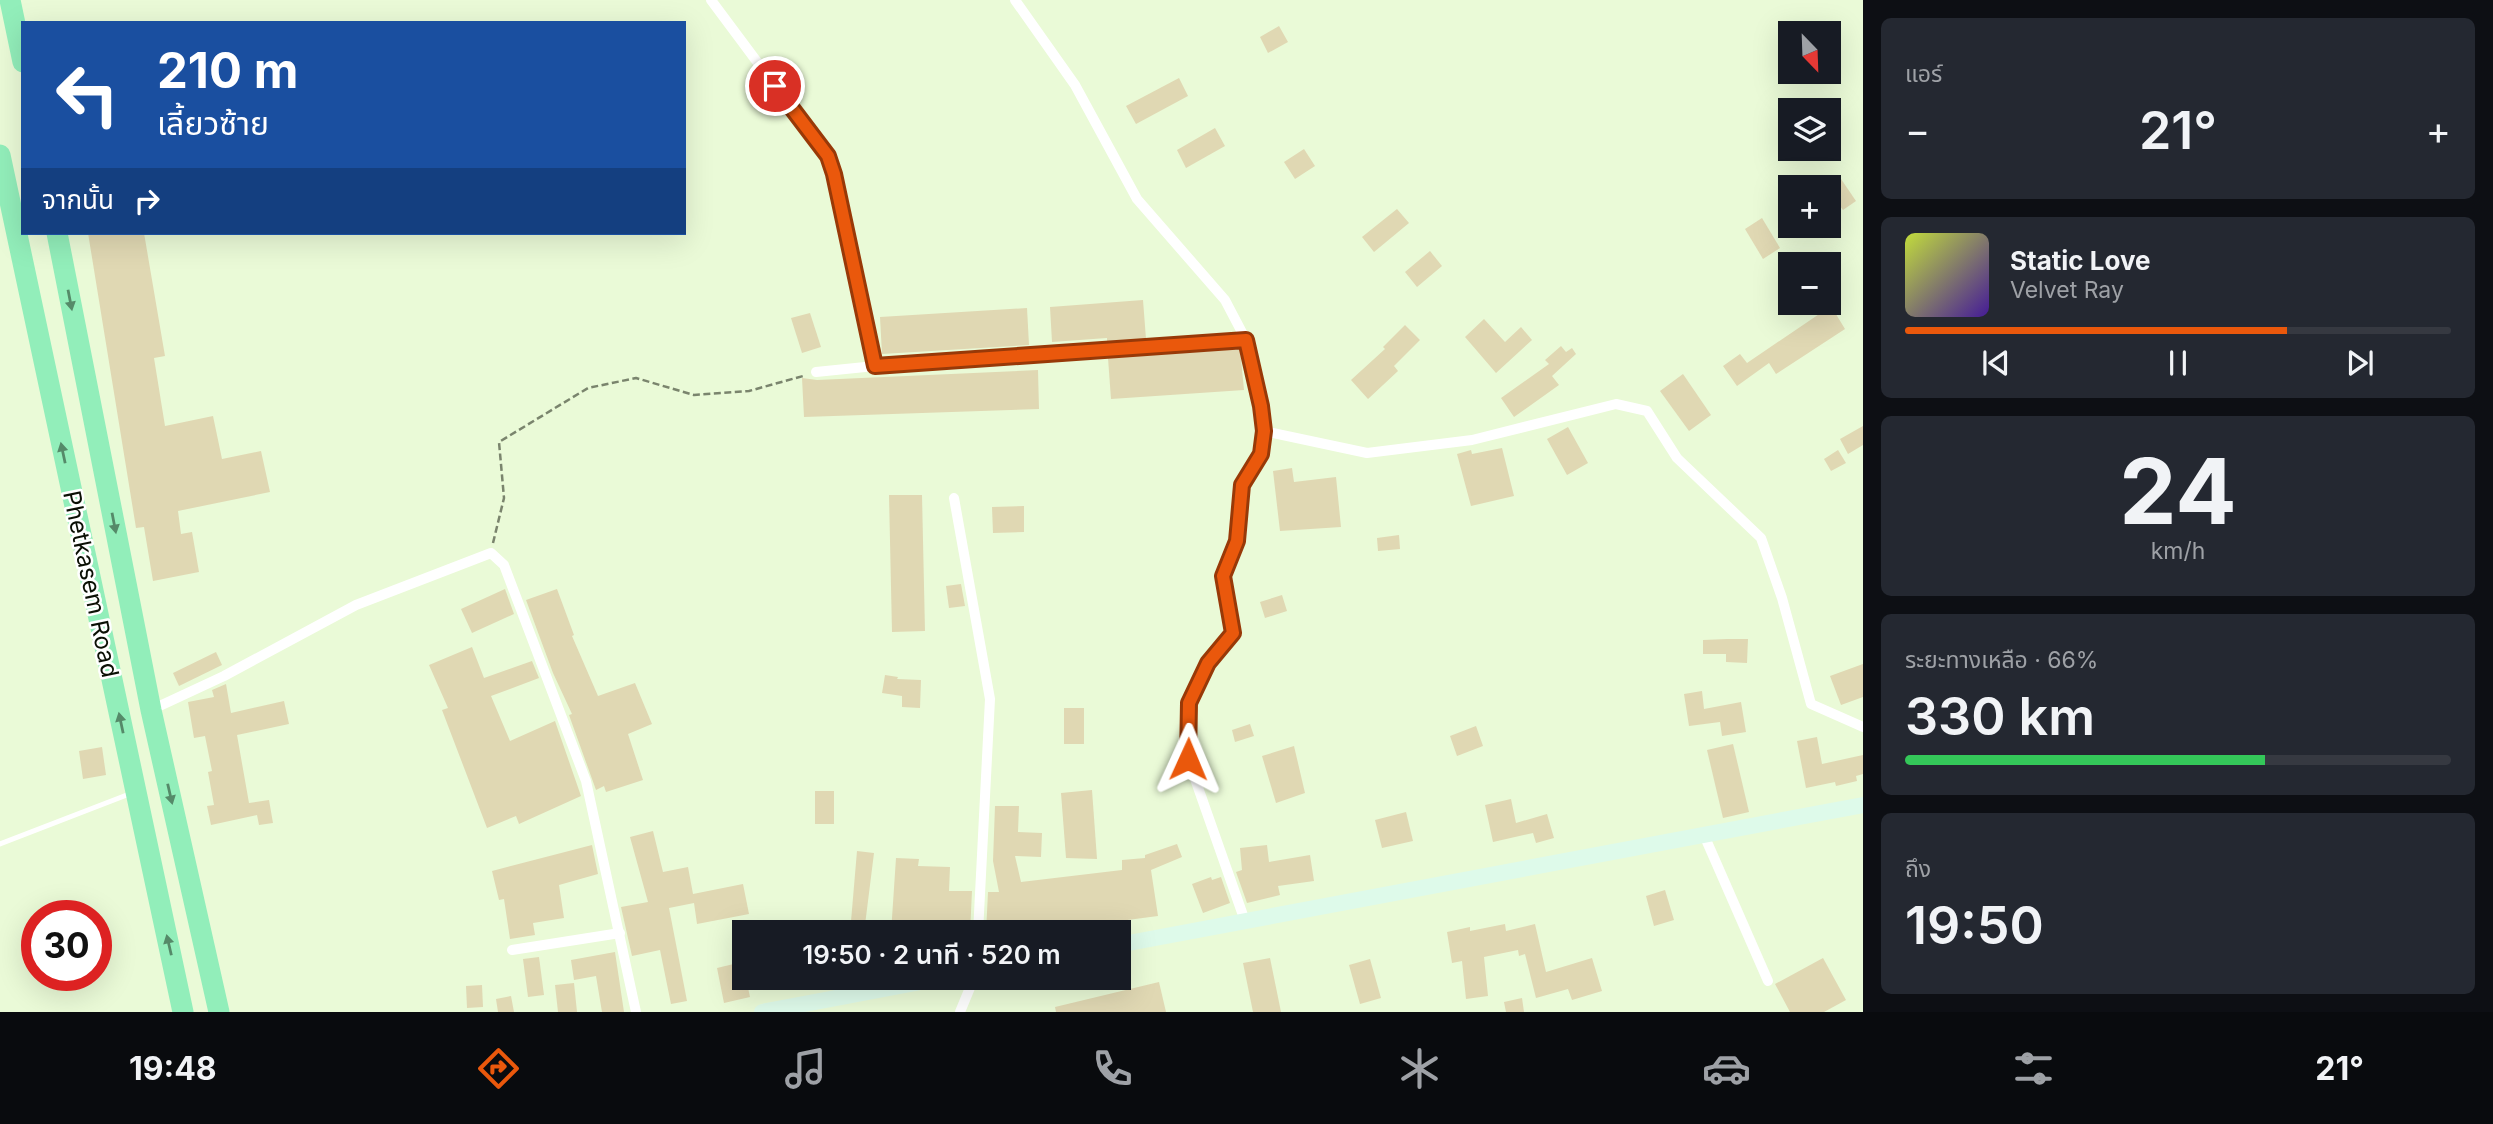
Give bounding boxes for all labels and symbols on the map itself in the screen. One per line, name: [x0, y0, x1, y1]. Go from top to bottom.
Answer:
north arrow: [1778, 21, 1841, 84]
pin: [745, 56, 805, 116]
one-way arrow: [65, 289, 76, 311]
one-way arrow: [58, 441, 69, 463]
street label: Phetkasem Road: [57, 488, 125, 680]
one-way arrow: [109, 512, 120, 534]
one-way arrow: [115, 712, 126, 734]
position arrow: [1151, 722, 1225, 796]
one-way arrow: [165, 783, 176, 805]
speed limit sign: 30: [21, 900, 112, 991]
one-way arrow: [164, 934, 175, 956]

